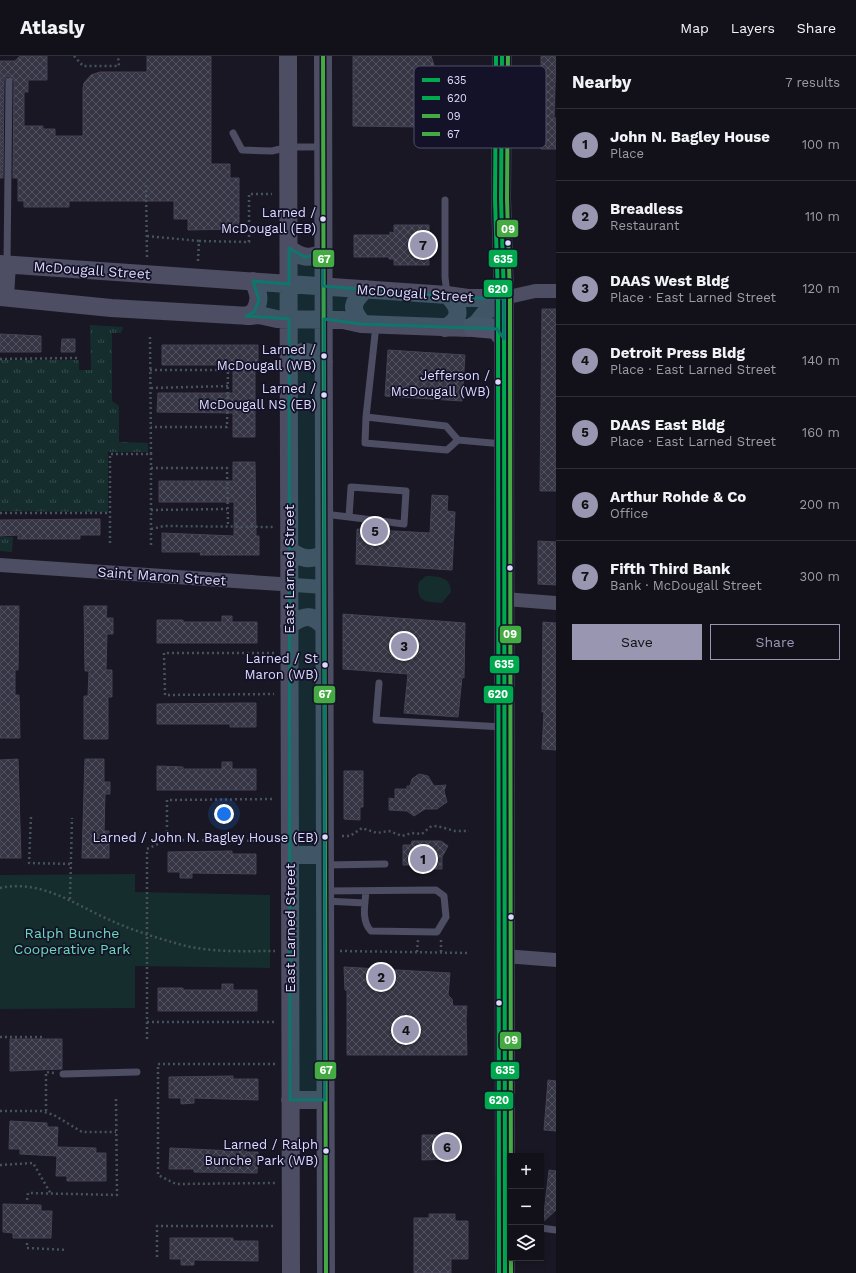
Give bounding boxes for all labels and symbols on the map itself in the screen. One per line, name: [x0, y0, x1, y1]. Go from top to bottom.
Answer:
legend: [414, 66, 546, 148]
text: 635: [447, 74, 467, 87]
text: 620: [447, 92, 467, 105]
text: 09: [447, 110, 461, 123]
text: 67: [447, 128, 460, 141]
place label: Larned / McDougall (EB): [221, 205, 316, 236]
marker: Larned / McDougall (EB): [318, 214, 328, 224]
line badge: 09: [496, 219, 519, 238]
text: 09: [501, 223, 515, 236]
pin: 7: [410, 230, 436, 260]
unlabelled marker: [503, 238, 513, 248]
line badge: 67: [312, 249, 335, 268]
line badge: 635: [488, 249, 518, 268]
text: 67: [317, 253, 331, 266]
text: 635: [493, 253, 513, 266]
street label: McDougall Street: [33, 258, 151, 282]
line badge: 620: [483, 279, 513, 298]
street label: McDougall Street: [356, 281, 474, 305]
text: 620: [488, 283, 508, 296]
place label: Larned / McDougall (WB): [217, 342, 316, 373]
marker: Larned / McDougall (WB): [319, 351, 329, 361]
place label: Jefferson / McDougall (WB): [391, 368, 490, 399]
marker: Jefferson / McDougall (WB): [493, 377, 503, 387]
place label: Larned / McDougall NS (EB): [199, 381, 316, 412]
marker: Larned / McDougall NS (EB): [319, 390, 329, 400]
street label: East Larned Street: [281, 504, 297, 634]
pin: 5: [362, 516, 388, 546]
unlabelled marker: [505, 563, 515, 573]
street label: Saint Maron Street: [97, 564, 227, 588]
line badge: 09: [499, 625, 522, 644]
text: 09: [503, 628, 517, 641]
pin: 3: [391, 631, 417, 661]
place label: Larned / St Maron (WB): [245, 651, 319, 682]
line badge: 635: [489, 655, 520, 674]
text: 635: [494, 658, 514, 671]
marker: Larned / St Maron (WB): [320, 660, 330, 670]
line badge: 67: [313, 685, 336, 704]
line badge: 620: [483, 685, 514, 704]
text: 67: [318, 688, 332, 701]
text: 620: [488, 688, 508, 701]
your location: [214, 804, 234, 824]
place label: Larned / John N. Bagley House (EB): [93, 830, 318, 845]
marker: Larned / John N. Bagley House (EB): [320, 832, 330, 842]
pin: 1: [410, 844, 436, 874]
street label: East Larned Street: [282, 863, 298, 993]
unlabelled marker: [506, 912, 516, 922]
park label: Ralph Bunche Cooperative Park: [14, 925, 130, 957]
pin: 2: [368, 962, 394, 992]
unlabelled marker: [494, 998, 504, 1008]
pin: 4: [393, 1015, 419, 1045]
line badge: 09: [499, 1031, 522, 1050]
text: 09: [504, 1034, 518, 1047]
line badge: 67: [314, 1061, 337, 1080]
line badge: 635: [490, 1061, 520, 1080]
text: 67: [319, 1064, 333, 1077]
text: 635: [495, 1064, 515, 1077]
line badge: 620: [484, 1091, 514, 1110]
text: 620: [489, 1094, 509, 1107]
pin: 6: [434, 1132, 460, 1162]
place label: Larned / Ralph Bunche Park (WB): [204, 1137, 318, 1168]
marker: Larned / Ralph Bunche Park (WB): [321, 1146, 331, 1156]

